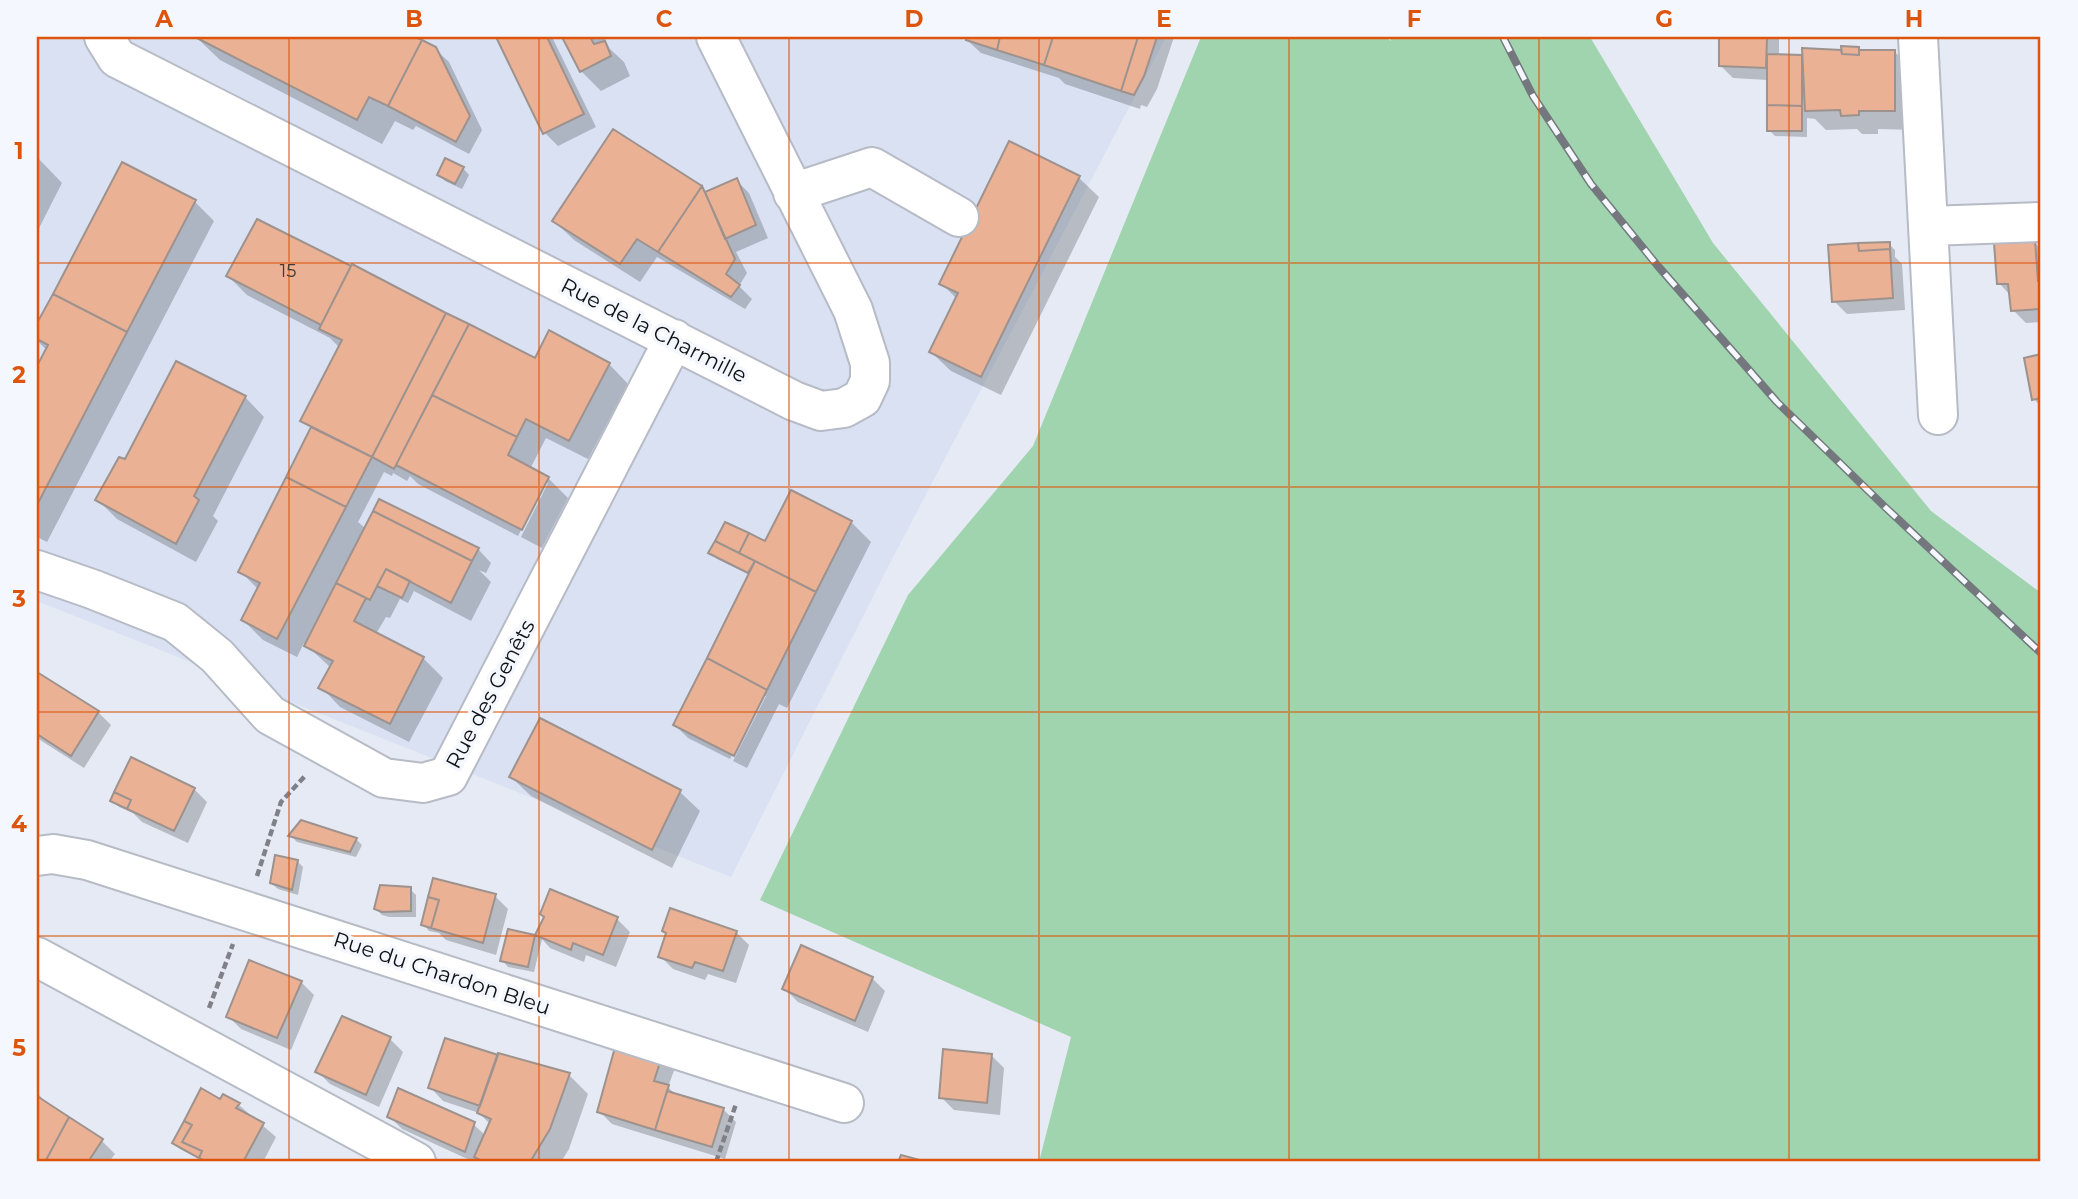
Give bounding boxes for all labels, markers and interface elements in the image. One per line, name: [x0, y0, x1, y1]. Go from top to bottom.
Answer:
text: A: [154, 5, 173, 33]
text: B: [405, 5, 423, 33]
text: C: [656, 5, 673, 33]
text: D: [905, 5, 924, 33]
text: E: [1156, 5, 1172, 33]
text: F: [1407, 5, 1422, 33]
text: G: [1655, 5, 1673, 33]
text: H: [1905, 5, 1923, 33]
text: 1: [14, 137, 24, 165]
house number: 15: [280, 260, 296, 282]
street label: Rue de la Charmille: [557, 272, 751, 388]
text: 2: [12, 361, 26, 389]
text: 3: [11, 585, 26, 613]
street label: Rue des Genêts: [440, 615, 540, 773]
text: 4: [11, 810, 27, 838]
street label: Rue du Chardon Bleu: [331, 926, 553, 1020]
text: 5: [12, 1034, 26, 1062]

